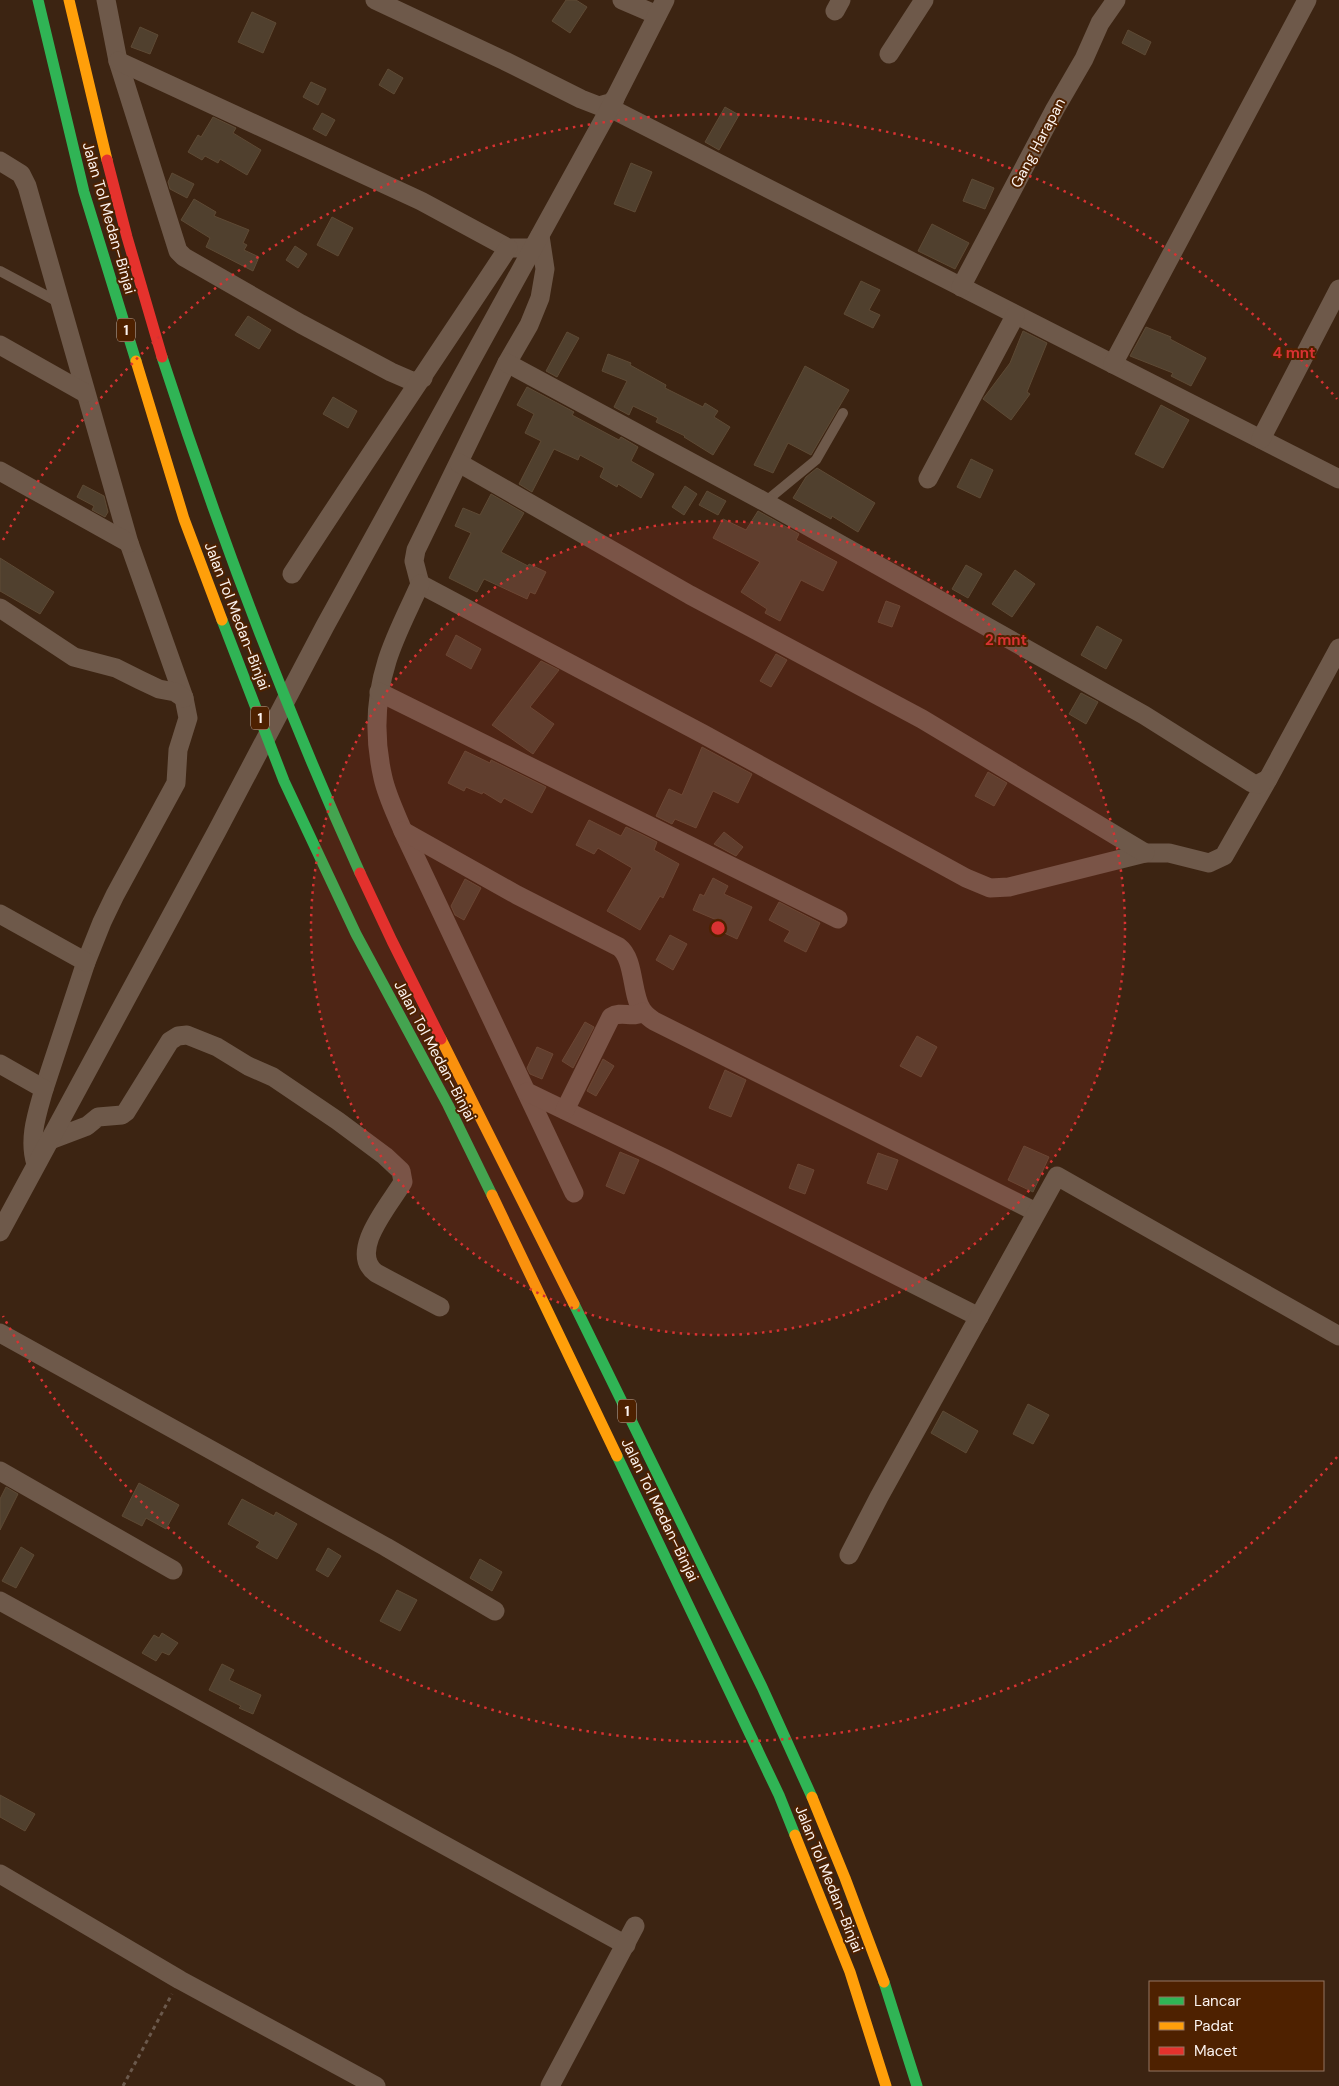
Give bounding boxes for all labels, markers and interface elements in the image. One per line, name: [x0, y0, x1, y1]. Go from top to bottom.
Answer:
street label: Gang Harapan: [1006, 95, 1070, 191]
street label: Jalan Tol Medan–Binjai: [78, 140, 140, 296]
road number: 1: [117, 318, 135, 342]
text: 4 mnt: [1272, 343, 1316, 363]
street label: Jalan Tol Medan–Binjai: [200, 539, 274, 693]
text: 2 mnt: [985, 630, 1027, 650]
road number: 1: [251, 706, 269, 730]
centre of rings: [709, 919, 727, 937]
street label: Jalan Tol Medan–Binjai: [389, 977, 481, 1125]
road number: 1: [618, 1400, 636, 1422]
street label: Jalan Tol Medan–Binjai: [617, 1435, 703, 1585]
street label: Jalan Tol Medan–Binjai: [790, 1802, 868, 1956]
legend: [1149, 1981, 1324, 2071]
text: Lancar: [1194, 1991, 1241, 2011]
text: Padat: [1194, 2016, 1234, 2036]
text: Macet: [1194, 2041, 1238, 2061]

